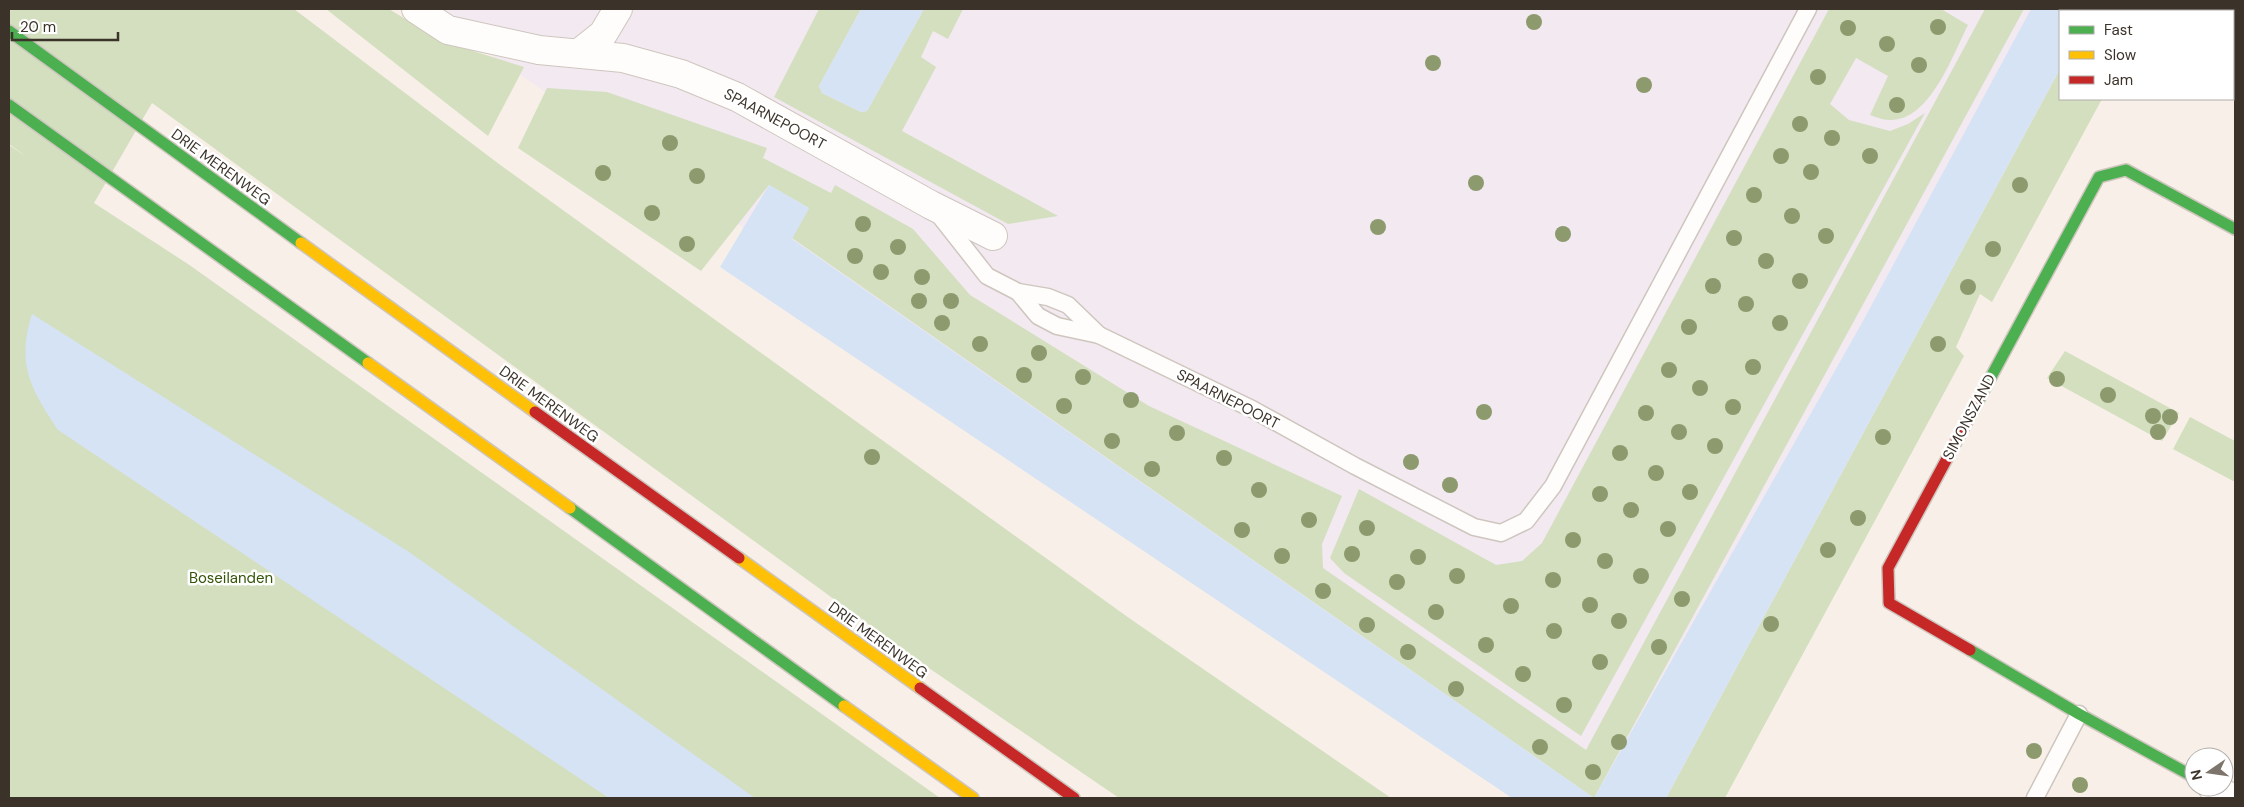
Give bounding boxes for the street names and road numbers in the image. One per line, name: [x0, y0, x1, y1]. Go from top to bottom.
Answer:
street label: SPAARNEPOORT: [720, 84, 830, 154]
street label: DRIE MERENWEG: [167, 124, 275, 210]
street label: DRIE MERENWEG: [495, 361, 603, 447]
street label: SPAARNEPOORT: [1173, 364, 1283, 434]
street label: SIMONSZAND: [1938, 371, 2000, 463]
street label: DRIE MERENWEG: [824, 597, 932, 683]

